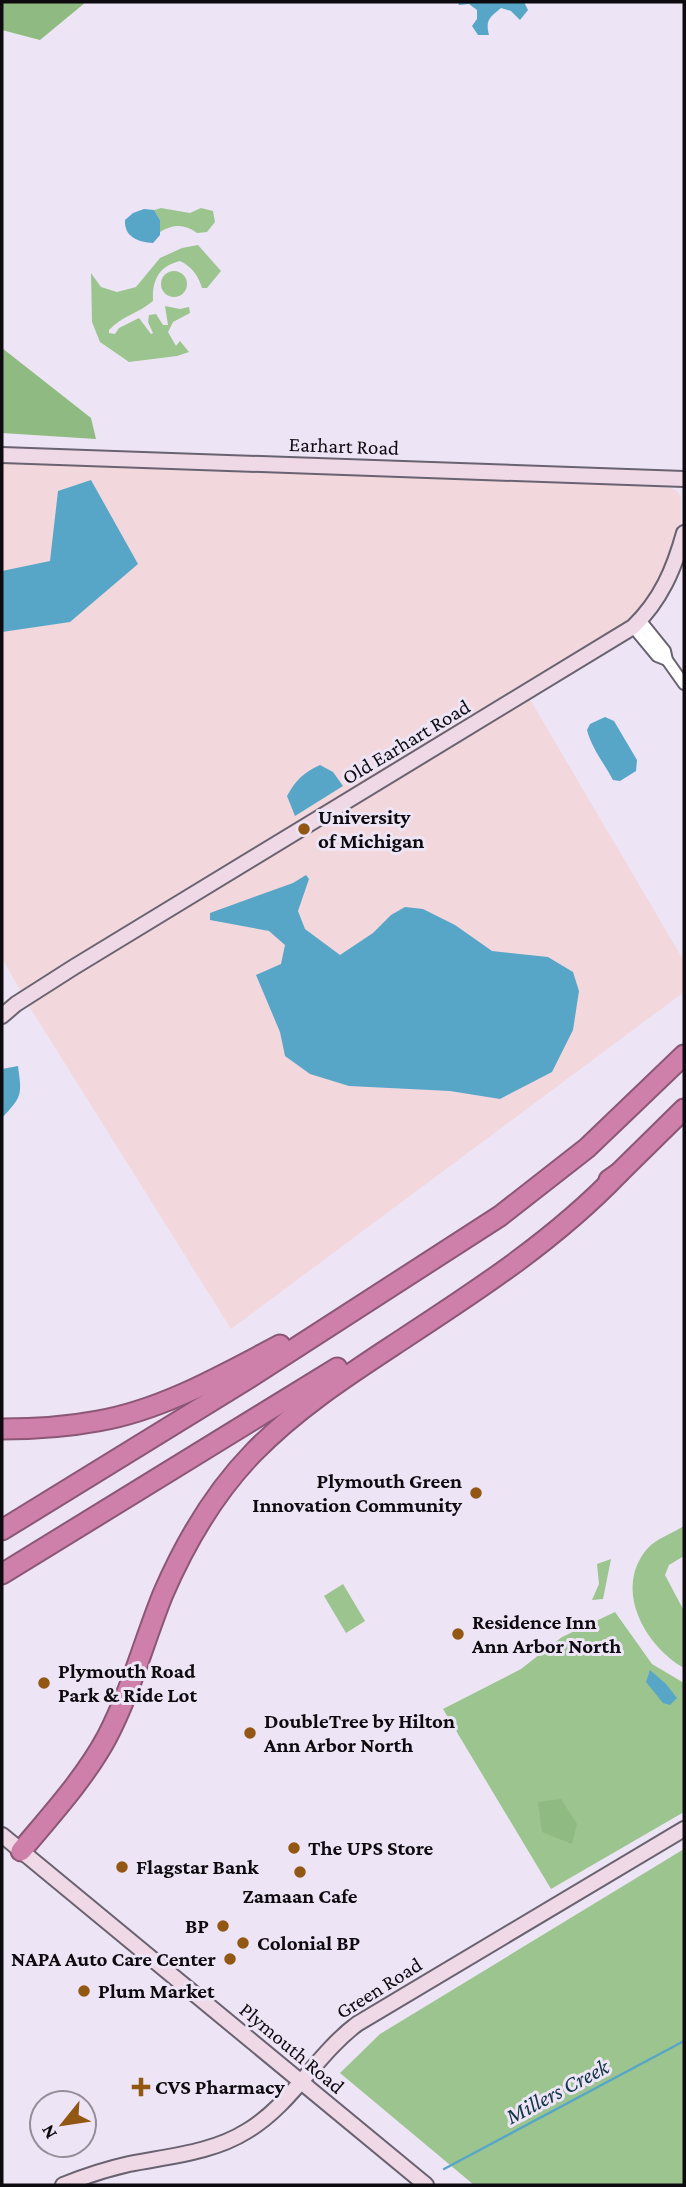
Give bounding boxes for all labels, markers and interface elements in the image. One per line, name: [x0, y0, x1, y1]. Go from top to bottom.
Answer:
street label: Earhart Road: [288, 432, 400, 460]
street label: Old Earhart Road: [338, 694, 474, 790]
place label: University of Michigan: [318, 805, 424, 853]
marker: University of Michigan: [296, 821, 312, 837]
place label: Plymouth Green Innovation Community: [252, 1469, 463, 1517]
marker: Plymouth Green Innovation Community: [468, 1485, 484, 1501]
place label: Residence Inn Ann Arbor North: [471, 1610, 621, 1658]
marker: Residence Inn Ann Arbor North: [450, 1626, 466, 1642]
place label: Plymouth Road Park & Ride Lot: [58, 1659, 198, 1707]
marker: Plymouth Road Park & Ride Lot: [36, 1675, 52, 1691]
place label: DoubleTree by Hilton Ann Arbor North: [263, 1709, 455, 1757]
marker: DoubleTree by Hilton Ann Arbor North: [242, 1725, 258, 1741]
place label: The UPS Store: [308, 1836, 434, 1860]
marker: The UPS Store: [286, 1840, 302, 1856]
place label: Flagstar Bank: [136, 1855, 259, 1879]
marker: Flagstar Bank: [114, 1859, 130, 1875]
marker: Zamaan Cafe: [292, 1864, 308, 1880]
place label: Zamaan Cafe: [242, 1884, 358, 1908]
place label: BP: [185, 1914, 209, 1938]
marker: BP: [215, 1918, 231, 1934]
place label: Colonial BP: [257, 1931, 361, 1955]
marker: Colonial BP: [235, 1935, 251, 1951]
place label: NAPA Auto Care Center: [11, 1947, 217, 1971]
marker: NAPA Auto Care Center: [222, 1951, 238, 1967]
street label: Green Road: [332, 1952, 426, 2024]
place label: Plum Market: [98, 1979, 215, 2003]
marker: Plum Market: [76, 1983, 92, 1999]
street label: Plymouth Road: [235, 1997, 349, 2099]
water label: Millers Creek: [500, 2052, 614, 2130]
place label: CVS Pharmacy: [155, 2075, 286, 2099]
marker: CVS Pharmacy: [133, 2079, 149, 2095]
north arrow: [28, 2089, 98, 2159]
text: N: [36, 2121, 61, 2143]

